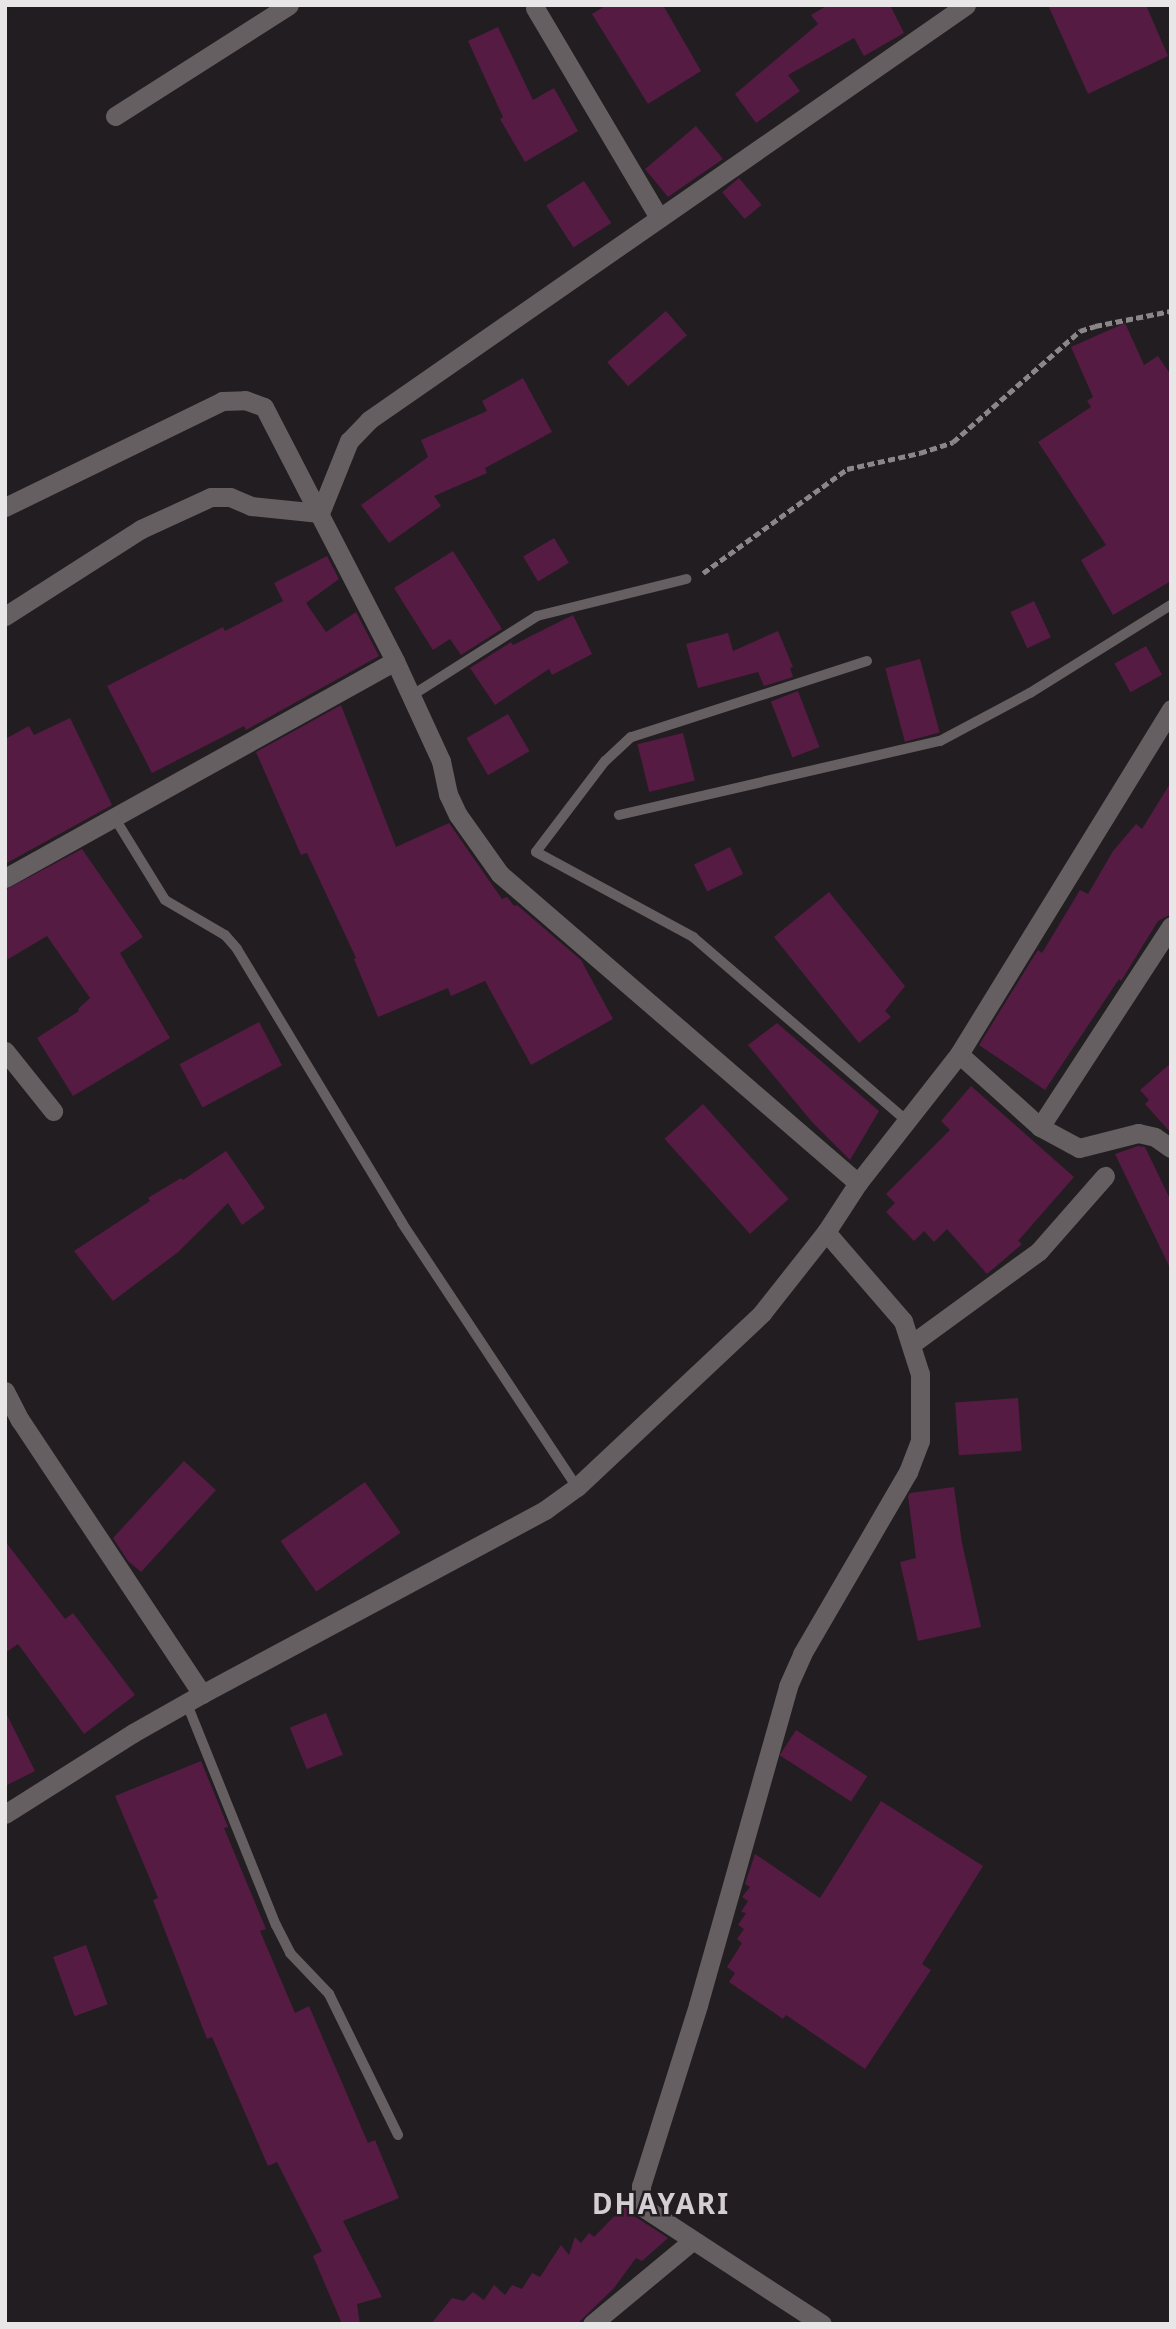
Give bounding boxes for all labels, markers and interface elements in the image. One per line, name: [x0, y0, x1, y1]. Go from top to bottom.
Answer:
district label: DHAYARI: [593, 2186, 729, 2220]

